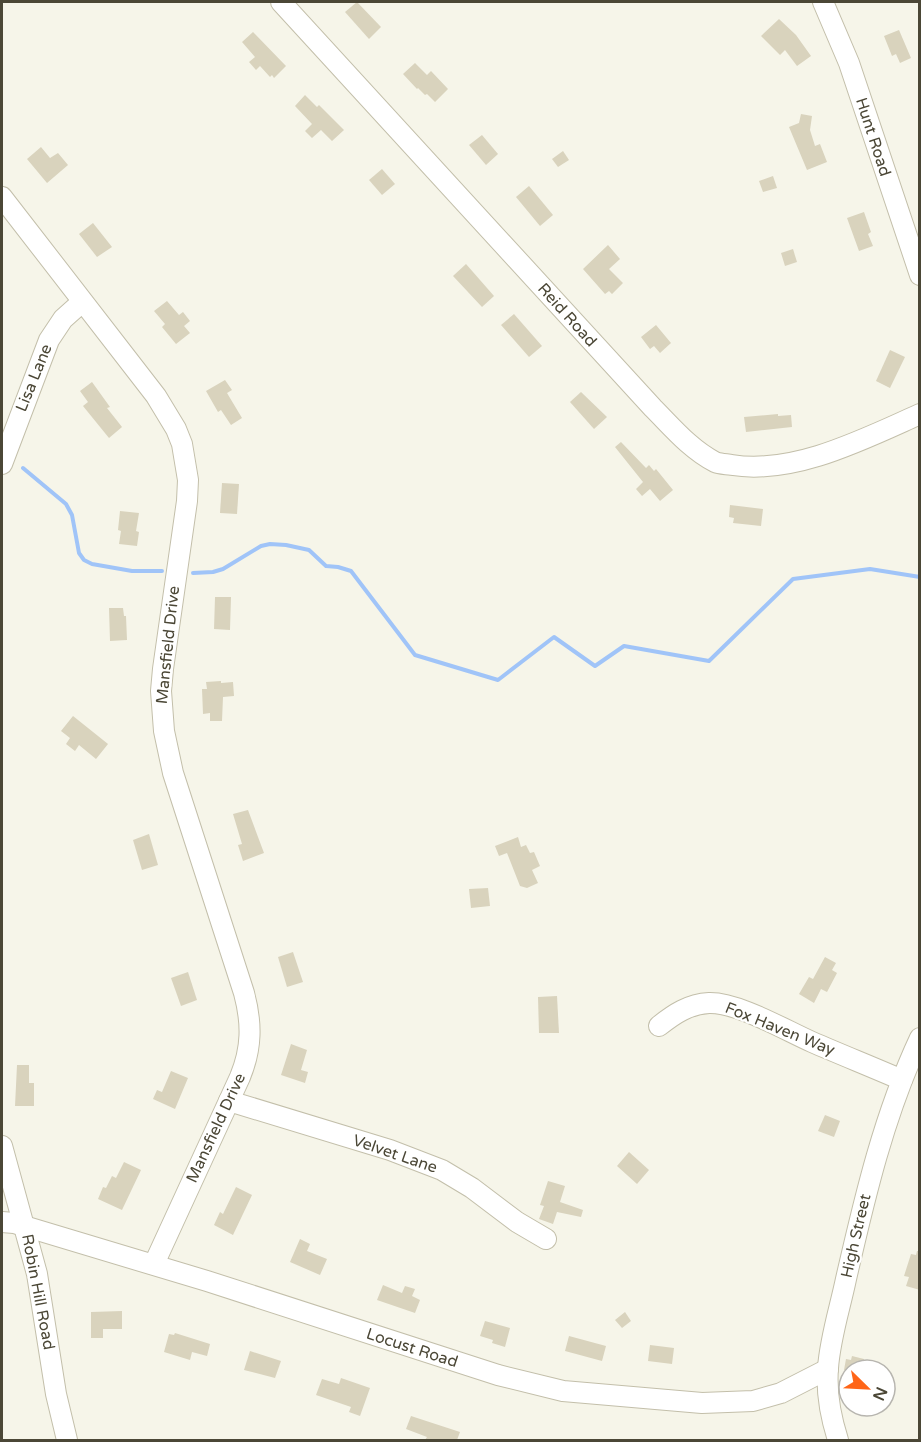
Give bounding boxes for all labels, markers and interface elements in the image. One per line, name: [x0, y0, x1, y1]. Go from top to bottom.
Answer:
street label: Hunt Road: [851, 95, 895, 179]
street label: Reid Road: [533, 279, 601, 351]
street label: Lisa Lane: [11, 341, 57, 415]
street label: Mansfield Drive: [152, 585, 184, 705]
street label: Fox Haven Way: [722, 998, 838, 1060]
street label: Mansfield Drive: [182, 1070, 250, 1186]
street label: Velvet Lane: [350, 1130, 440, 1178]
street label: High Street: [837, 1192, 875, 1280]
street label: Robin Hill Road: [17, 1232, 59, 1352]
street label: Locust Road: [364, 1324, 460, 1372]
north arrow: [837, 1358, 897, 1418]
text: N: [868, 1384, 892, 1404]

